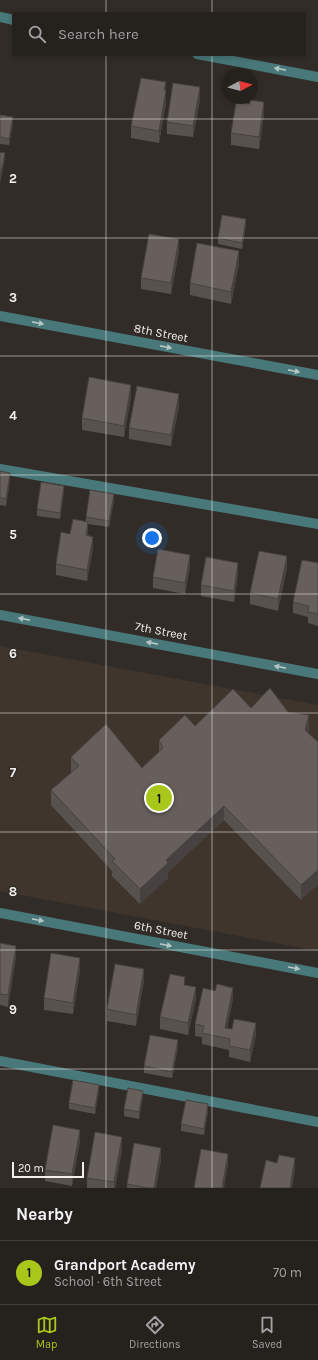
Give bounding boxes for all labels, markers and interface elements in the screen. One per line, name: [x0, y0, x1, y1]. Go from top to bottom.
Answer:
search box: [12, 12, 306, 56]
icon: search: [26, 23, 48, 45]
text: Search here: [58, 25, 139, 43]
one-way arrow: [274, 66, 286, 72]
north arrow: [222, 68, 258, 104]
text: 2: [9, 171, 17, 186]
text: 3: [9, 290, 17, 305]
one-way arrow: [32, 321, 44, 327]
street label: 8th Street: [133, 321, 190, 345]
one-way arrow: [160, 344, 172, 350]
one-way arrow: [288, 368, 300, 374]
text: 4: [9, 408, 17, 423]
text: 5: [9, 527, 17, 542]
your location: [142, 528, 162, 548]
one-way arrow: [18, 616, 30, 622]
street label: 7th Street: [134, 619, 189, 643]
one-way arrow: [146, 640, 158, 646]
text: 6: [9, 646, 17, 661]
one-way arrow: [274, 663, 286, 669]
text: 7: [10, 765, 17, 780]
pin: 1: [146, 783, 172, 813]
text: 8: [9, 884, 17, 899]
one-way arrow: [32, 918, 44, 924]
street label: 6th Street: [133, 918, 190, 942]
one-way arrow: [160, 942, 172, 948]
one-way arrow: [288, 966, 300, 972]
text: 9: [9, 1002, 17, 1017]
scale bar: [12, 1160, 84, 1179]
text: 20 m: [18, 1162, 44, 1175]
text: Nearby: [16, 1204, 73, 1224]
text: Grandport Academy: [54, 1256, 196, 1274]
text: 1: [27, 1265, 31, 1280]
text: 70 m: [273, 1265, 302, 1280]
text: School · 6th Street: [54, 1274, 162, 1289]
tab: Map: [36, 1314, 58, 1351]
tab: Directions: [129, 1314, 181, 1351]
tab: Saved: [252, 1314, 282, 1351]

